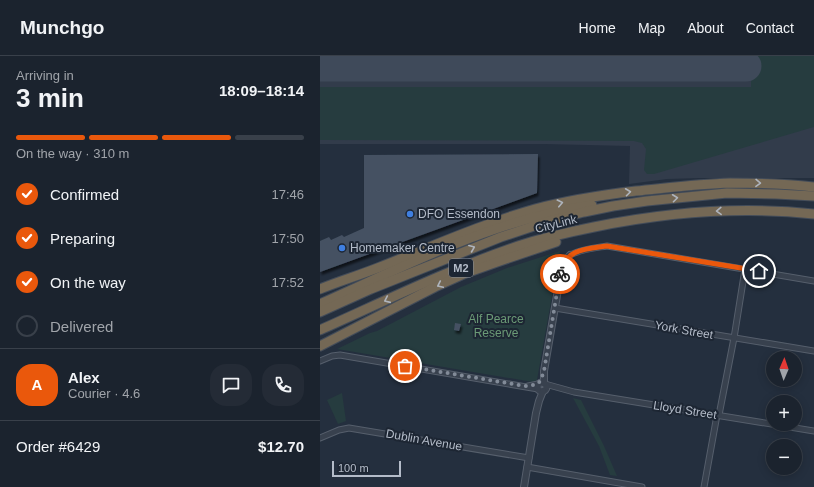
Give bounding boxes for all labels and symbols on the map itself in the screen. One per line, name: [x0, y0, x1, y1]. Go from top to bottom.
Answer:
one-way arrow: [755, 179, 761, 188]
one-way arrow: [625, 188, 631, 197]
one-way arrow: [672, 194, 678, 203]
one-way arrow: [556, 200, 563, 208]
place label: DFO Essendon: [418, 207, 500, 221]
one-way arrow: [716, 207, 722, 215]
marker: DFO Essendon: [405, 209, 415, 219]
street label: CityLink: [534, 212, 579, 236]
place label: Homemaker Centre: [350, 241, 455, 255]
marker: Homemaker Centre: [337, 243, 347, 253]
one-way arrow: [468, 245, 475, 253]
courier: [540, 254, 580, 294]
pin: [742, 254, 776, 288]
road number: M2: [449, 259, 473, 277]
one-way arrow: [437, 280, 444, 288]
one-way arrow: [383, 295, 391, 303]
park label: Alf Pearce Reserve: [468, 312, 524, 340]
street label: York Street: [654, 318, 715, 342]
pin: [388, 349, 422, 383]
north arrow: [766, 351, 802, 387]
street label: Lloyd Street: [652, 398, 718, 422]
street label: Dublin Avenue: [385, 426, 464, 454]
scale bar: [332, 459, 401, 478]

